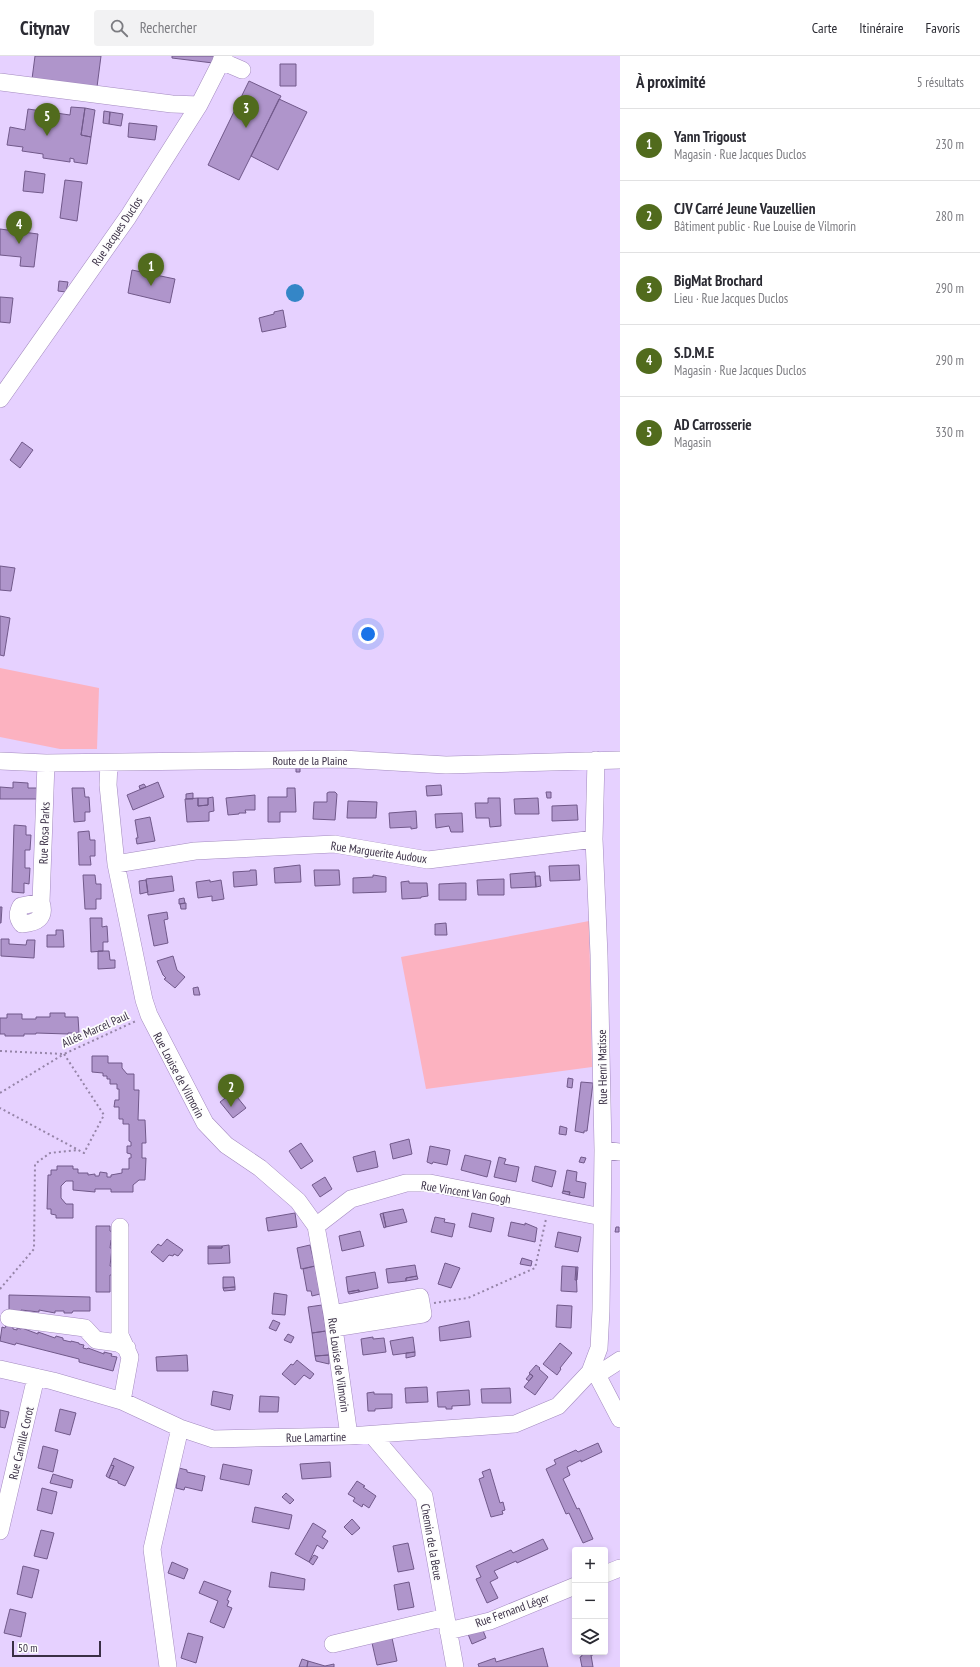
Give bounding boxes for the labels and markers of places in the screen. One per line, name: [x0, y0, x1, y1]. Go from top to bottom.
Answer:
pin: 3: [233, 95, 259, 128]
pin: 5: [34, 103, 60, 136]
pin: 4: [6, 211, 32, 244]
pin: 1: [138, 253, 164, 286]
pin: 2: [218, 1074, 244, 1107]

